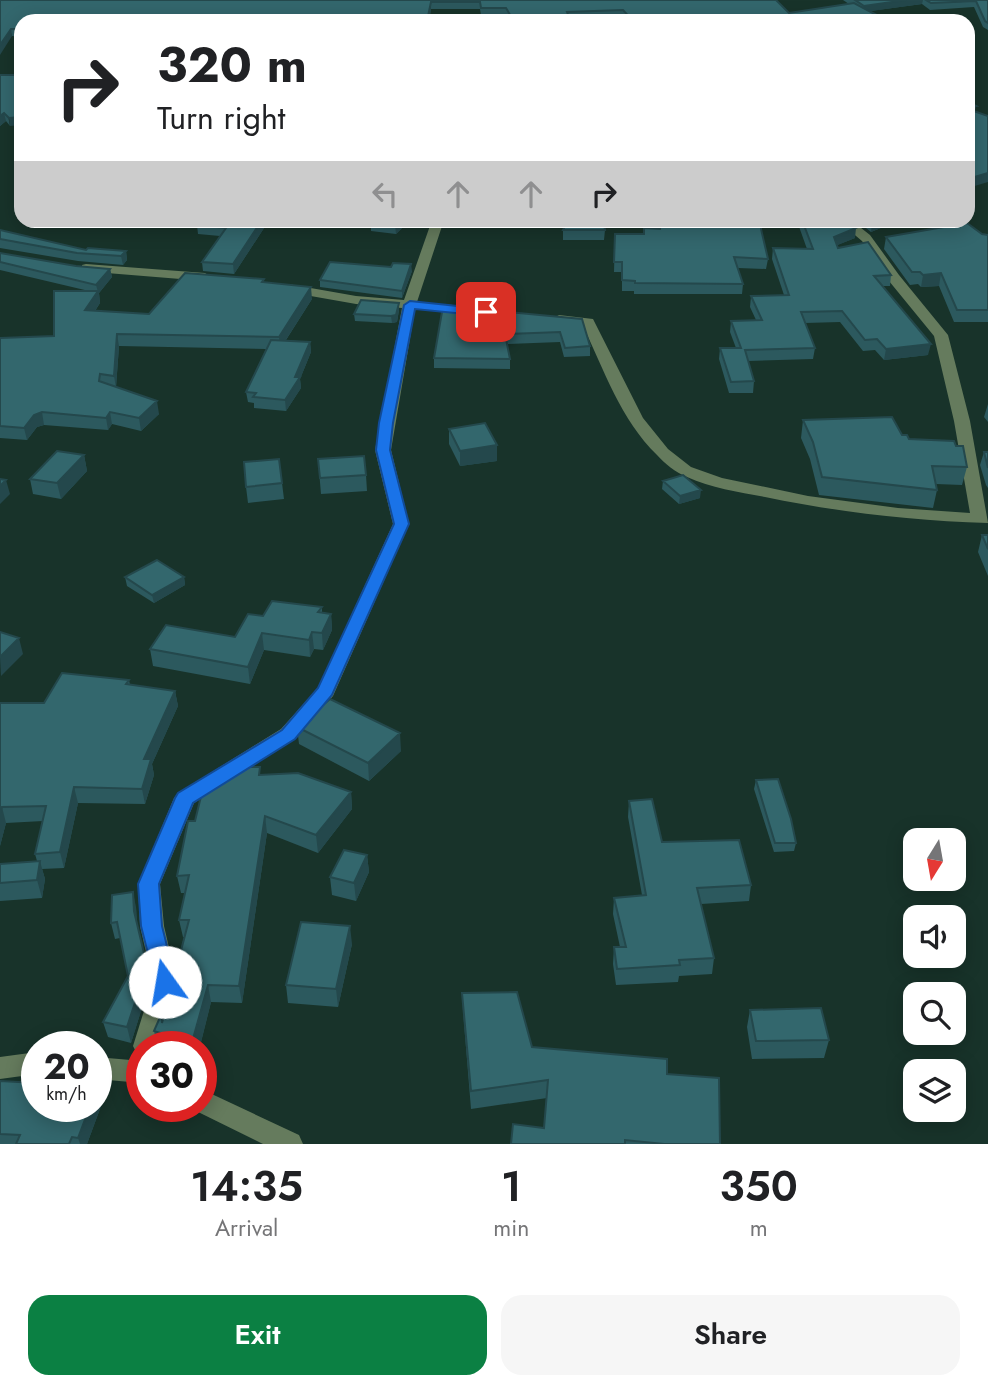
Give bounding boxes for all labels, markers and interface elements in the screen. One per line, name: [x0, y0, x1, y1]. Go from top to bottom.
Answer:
text: 320 m: [157, 30, 307, 100]
icon: right: [42, 42, 133, 133]
text: Turn right: [157, 95, 286, 141]
icon: left: [366, 175, 404, 213]
icon: ahead: [439, 175, 477, 213]
icon: ahead: [512, 175, 550, 213]
icon: right: [585, 175, 623, 213]
pin: [456, 282, 516, 342]
icon: arrive: [467, 293, 505, 331]
north arrow: [903, 828, 966, 891]
map controls: [903, 828, 966, 1122]
button: sound: [903, 905, 966, 968]
position arrow: [128, 945, 202, 1019]
button: search: [903, 982, 966, 1045]
speed limit sign: 30: [126, 1031, 217, 1122]
text: 20: [43, 1042, 90, 1092]
button: layers: [903, 1059, 966, 1122]
text: km/h: [46, 1081, 87, 1107]
text: 14:35: [190, 1156, 303, 1217]
text: 1: [501, 1156, 522, 1217]
text: 350: [720, 1156, 798, 1217]
text: Arrival: [215, 1211, 278, 1245]
text: min: [493, 1211, 529, 1245]
text: m: [750, 1211, 768, 1245]
button: Exit: [28, 1295, 487, 1375]
button: Share: [501, 1295, 960, 1375]

